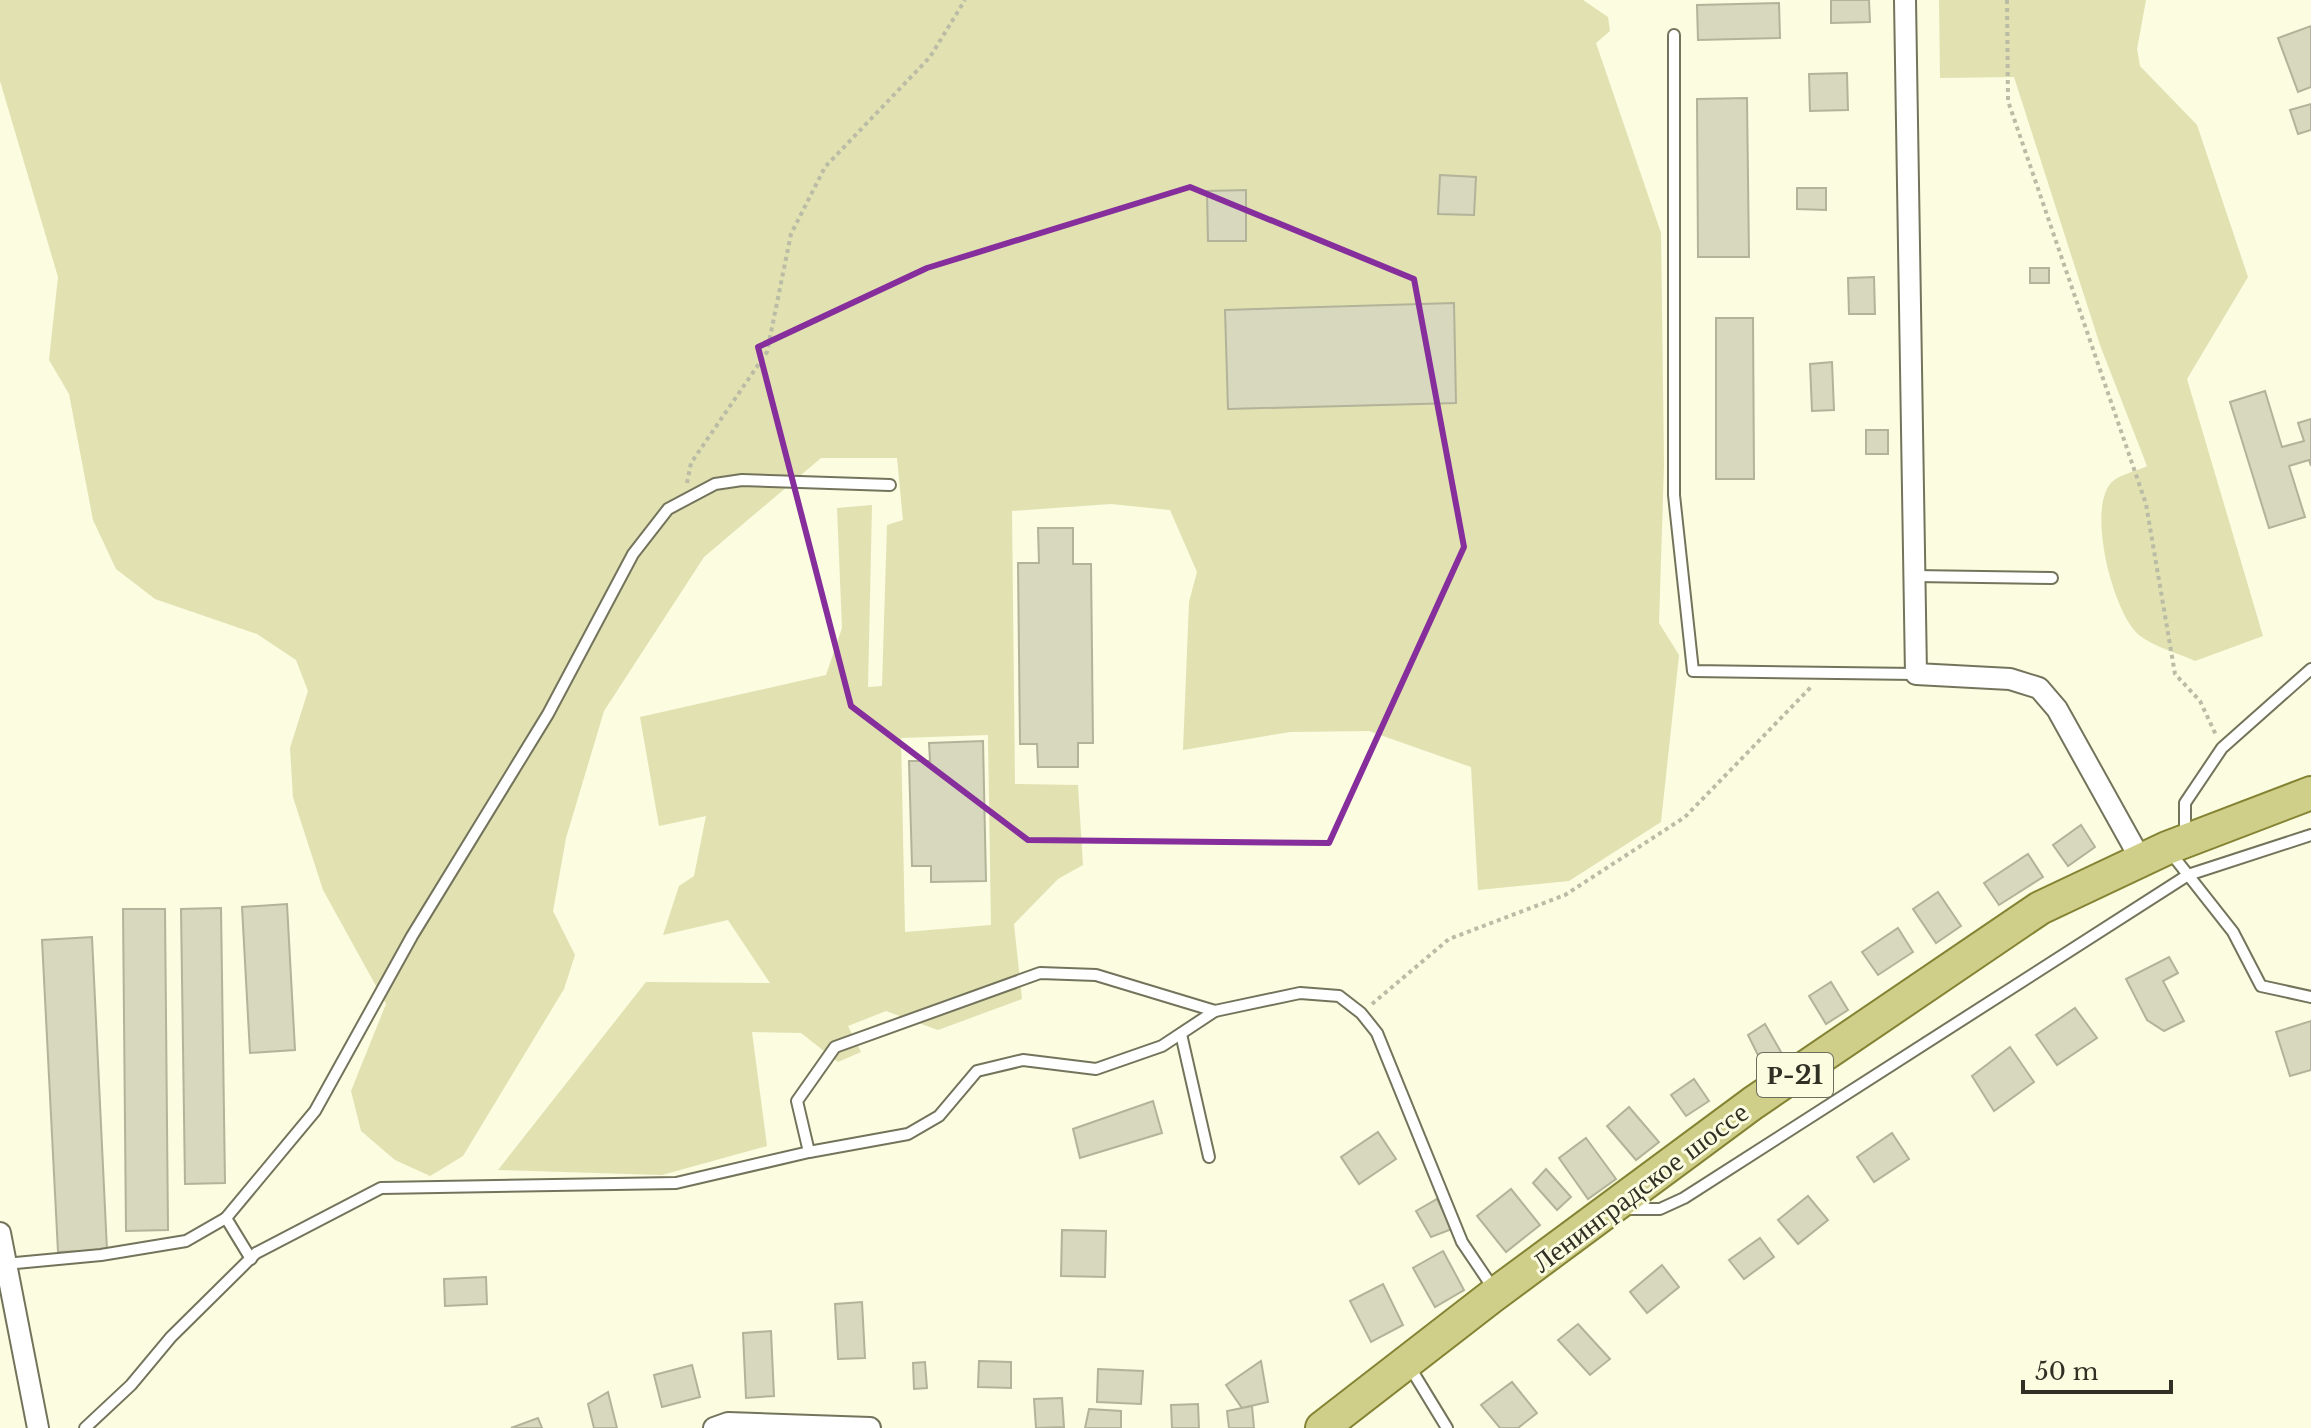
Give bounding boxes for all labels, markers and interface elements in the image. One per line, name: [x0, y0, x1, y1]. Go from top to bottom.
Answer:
road number: Р-21: [1757, 1053, 1833, 1097]
street label: Ленинградское шоссе: [1525, 1095, 1755, 1280]
scale bar: [2023, 1344, 2171, 1394]
text: 50 m: [2035, 1357, 2099, 1386]

